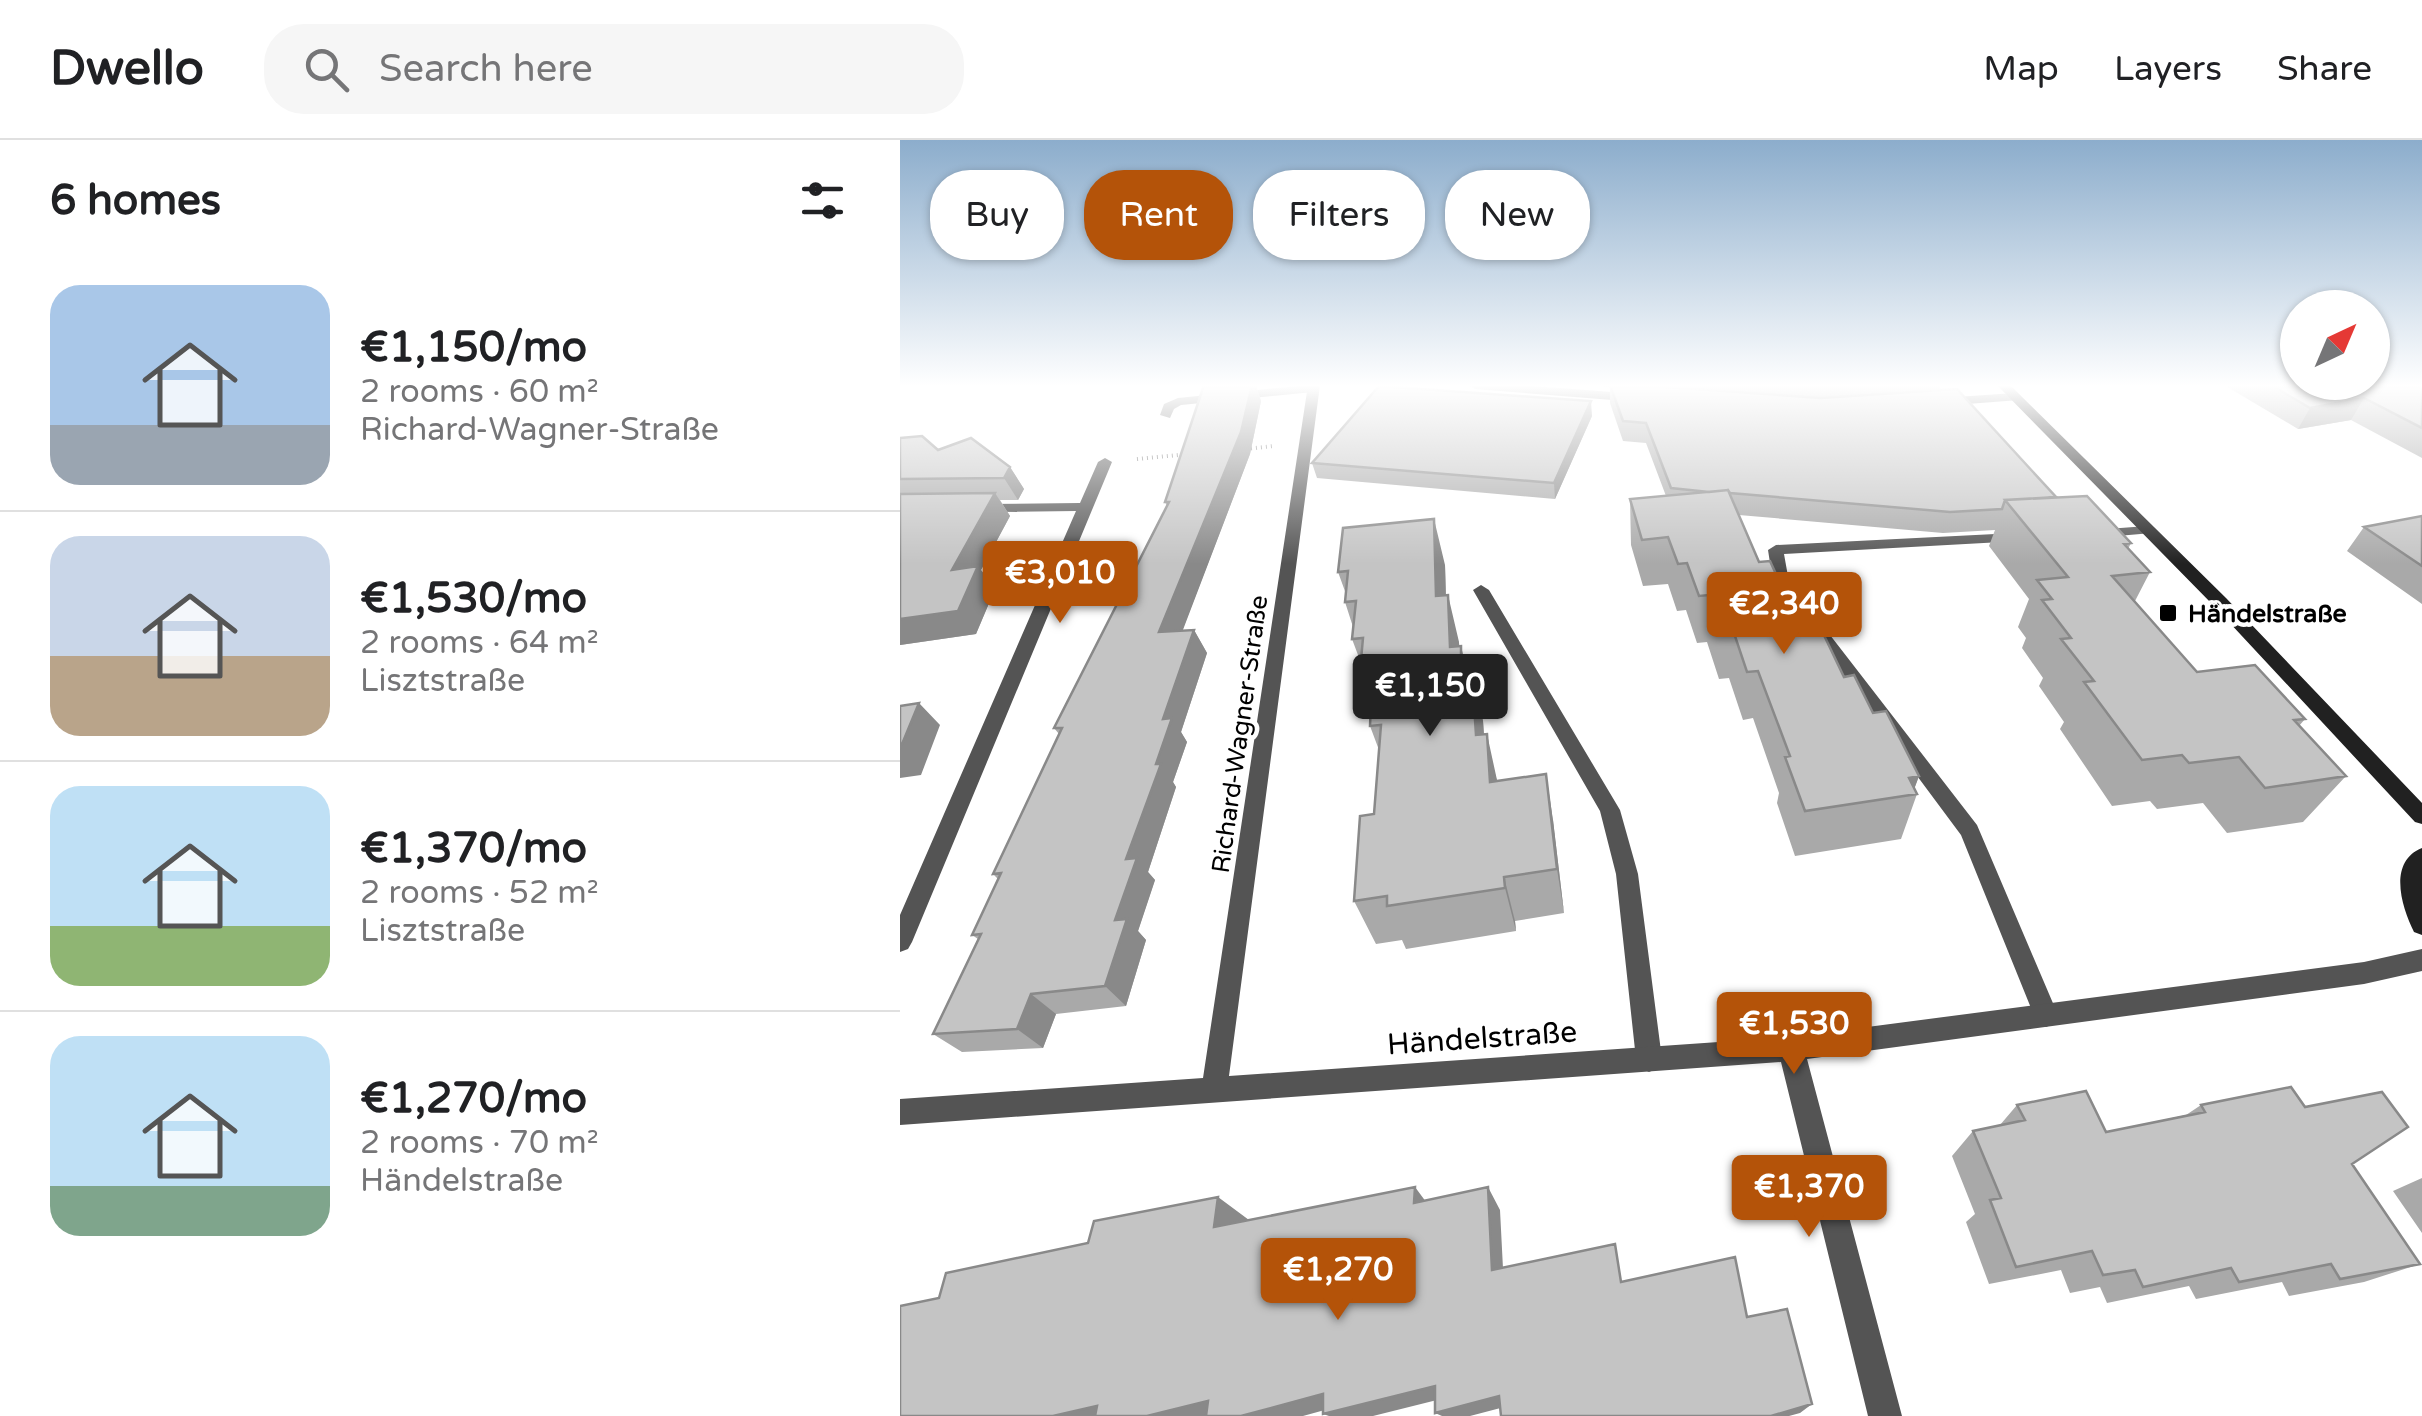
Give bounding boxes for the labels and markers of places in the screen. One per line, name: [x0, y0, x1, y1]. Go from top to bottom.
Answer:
pin: €3,010: [979, 541, 1141, 626]
pin: €2,340: [1703, 572, 1865, 657]
place label: Händelstraße: [2188, 599, 2347, 629]
marker: Händelstraße: [2157, 602, 2179, 624]
pin: €1,150: [1349, 654, 1511, 739]
pin: €1,530: [1713, 992, 1875, 1077]
pin: €1,370: [1728, 1155, 1890, 1240]
pin: €1,270: [1257, 1238, 1419, 1323]

